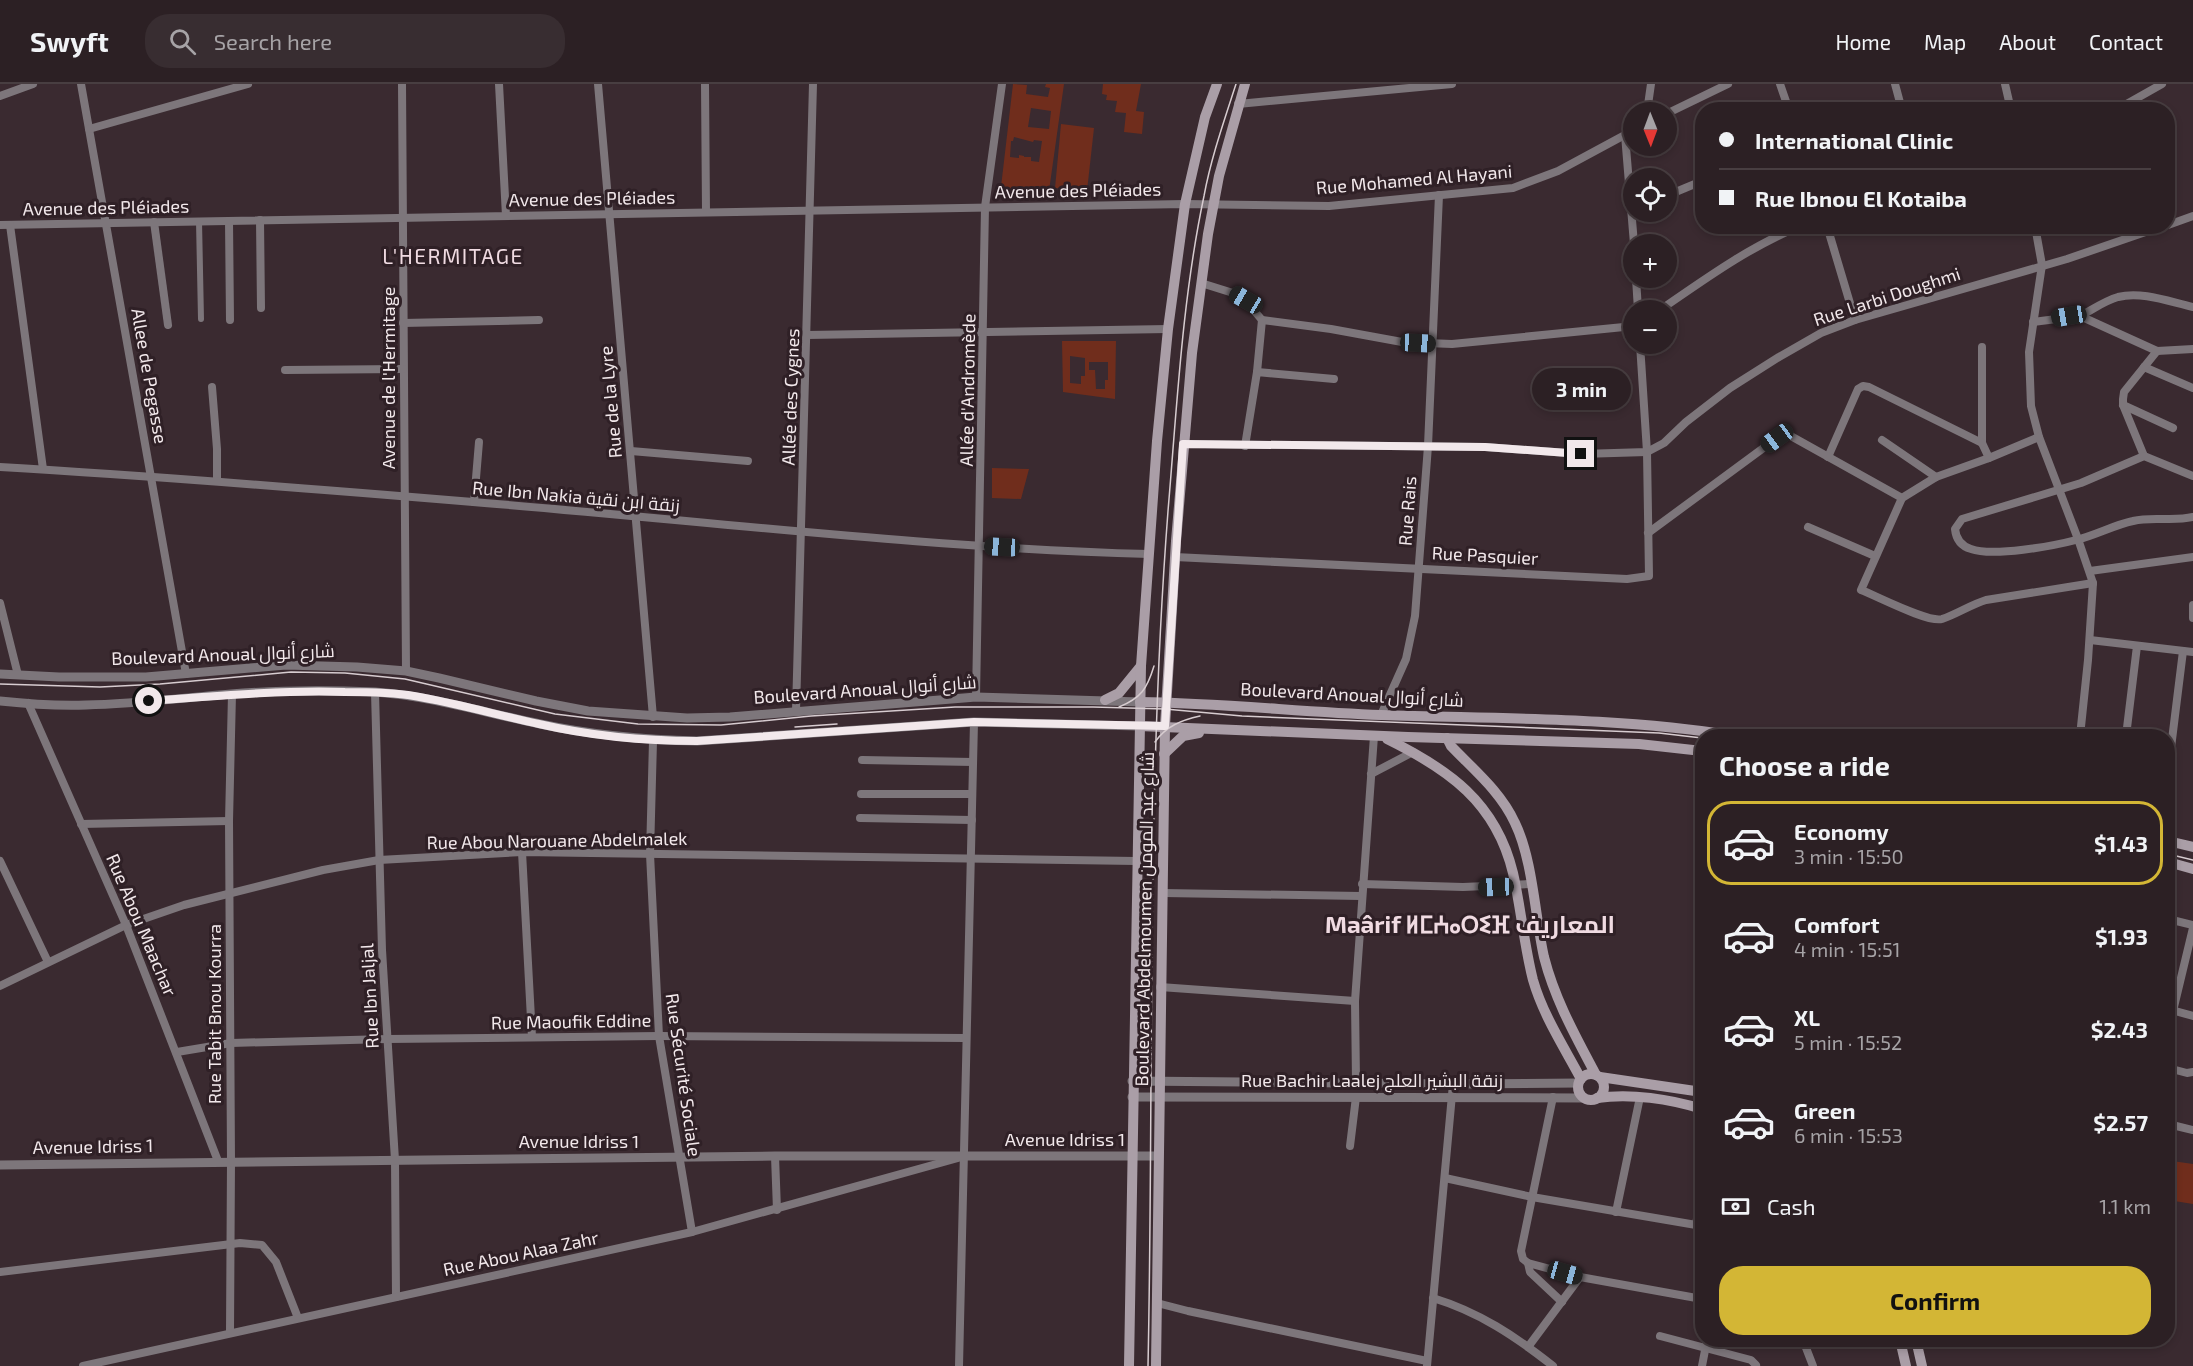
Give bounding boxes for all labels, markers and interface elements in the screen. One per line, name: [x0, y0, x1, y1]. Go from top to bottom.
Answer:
search box: [145, 14, 565, 68]
text: Swyft: [30, 24, 109, 58]
icon: search: [166, 25, 199, 58]
text: Search here: [214, 28, 332, 54]
text: Home: [1835, 29, 1891, 54]
text: Map: [1924, 29, 1966, 54]
text: About: [1999, 29, 2056, 54]
text: Contact: [2089, 29, 2163, 54]
north arrow: [1623, 102, 1677, 156]
map controls: [1623, 102, 1677, 354]
text: International Clinic: [1755, 127, 1953, 153]
street label: Rue Mohamed Al Hayani: [1315, 159, 1513, 199]
button: locate: [1623, 168, 1677, 222]
street label: Avenue des Pléiades: [995, 178, 1161, 202]
text: Rue Ibnou El Kotaiba: [1755, 185, 1967, 211]
street label: Avenue des Pléiades: [509, 186, 675, 210]
street label: Avenue des Pléiades: [23, 195, 189, 219]
button: +: [1623, 234, 1677, 288]
district label: L'HERMITAGE: [382, 243, 524, 268]
street label: Rue Larbi Doughmi: [1810, 262, 1963, 330]
car: [1226, 283, 1266, 317]
street label: Avenue de l'Hermitage: [377, 287, 399, 469]
button: −: [1623, 300, 1677, 354]
car: [2050, 304, 2088, 328]
street label: Allee de Pegasse: [127, 306, 173, 445]
street label: Allée d'Andromède: [955, 313, 979, 467]
street label: Allée des Cygnes: [777, 328, 803, 466]
car: [1400, 333, 1436, 353]
street label: Rue de la Lyre: [594, 345, 626, 459]
callout: 3 min: [1532, 367, 1630, 409]
text: 3 min: [1556, 377, 1607, 401]
car: [1757, 420, 1797, 456]
route end: [1567, 440, 1594, 467]
street label: Rue Rais: [1394, 475, 1420, 546]
street label: Rue Ibn Nakia زنقة ابن نقية: [471, 476, 681, 517]
car: [984, 537, 1020, 557]
street label: Rue Pasquier: [1431, 541, 1539, 569]
street label: Boulevard Anoual شارع أنوال: [111, 639, 335, 671]
street label: Boulevard Anoual شارع أنوال: [753, 670, 977, 710]
street label: Boulevard Anoual شارع أنوال: [1240, 677, 1464, 713]
route start: [135, 687, 162, 714]
text: Choose a ride: [1719, 749, 1890, 781]
street label: Boulevard Abdelmoumen شارع عبد المومن: [1130, 751, 1160, 1087]
icon: car: [1722, 816, 1776, 870]
text: Economy: [1794, 818, 1889, 844]
street label: Rue Abou Narouane Abdelmalek: [426, 827, 688, 853]
text: $1.43: [2094, 830, 2148, 856]
text: 3 min · 15:50: [1794, 844, 1904, 868]
street label: Rue Abou Maachar: [102, 850, 182, 999]
car: [1478, 877, 1514, 897]
district label: Maârif ⵍⵎⵄⴰⵔⵉⴼ المعاريف: [1325, 909, 1615, 939]
icon: car: [1722, 909, 1776, 963]
text: Comfort: [1794, 911, 1879, 937]
text: $1.93: [2095, 923, 2148, 949]
street label: Rue Tabit Bnou Kourra: [203, 924, 225, 1104]
text: 4 min · 15:51: [1794, 937, 1901, 961]
street label: Rue Ibn Jaljal: [355, 942, 383, 1049]
street label: Rue Sécurité Sociale: [662, 992, 706, 1158]
icon: car: [1722, 1002, 1776, 1056]
text: XL: [1794, 1004, 1820, 1030]
street label: Rue Maoufik Eddine: [491, 1009, 651, 1033]
text: $2.43: [2091, 1016, 2148, 1042]
text: 5 min · 15:52: [1794, 1030, 1902, 1054]
street label: Rue Bachir Laalej زنقة البشير العلج: [1241, 1069, 1503, 1093]
icon: car: [1722, 1095, 1776, 1149]
text: Green: [1794, 1097, 1856, 1123]
text: $2.57: [2093, 1109, 2148, 1135]
text: 6 min · 15:53: [1794, 1123, 1903, 1147]
street label: Avenue Idriss 1: [1005, 1128, 1125, 1150]
street label: Avenue Idriss 1: [519, 1130, 639, 1152]
street label: Avenue Idriss 1: [33, 1134, 153, 1158]
icon: cash: [1719, 1190, 1752, 1223]
text: Cash: [1767, 1193, 1816, 1219]
text: 1.1 km: [2099, 1194, 2151, 1218]
street label: Rue Abou Alaa Zahr: [441, 1226, 600, 1280]
car: [1545, 1259, 1585, 1287]
button: Confirm: [1719, 1266, 2151, 1335]

